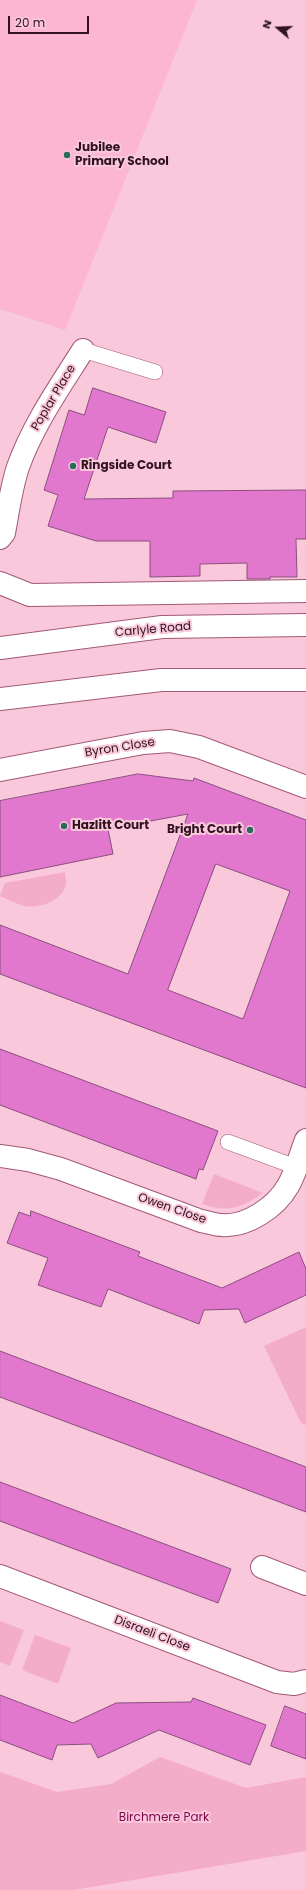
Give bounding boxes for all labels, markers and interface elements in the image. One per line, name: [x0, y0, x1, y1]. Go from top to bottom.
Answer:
scale bar: [10, 8, 91, 34]
north arrow: [258, 8, 298, 48]
text: 20 m: [15, 14, 45, 31]
text: N: [258, 18, 276, 31]
place label: Jubilee Primary School: [75, 141, 169, 169]
marker: Jubilee Primary School: [62, 150, 72, 160]
street label: Poplar Place: [29, 362, 79, 434]
place label: Ringside Court: [81, 459, 172, 473]
marker: Ringside Court: [68, 461, 78, 471]
street label: Carlyle Road: [114, 619, 192, 641]
street label: Byron Close: [84, 735, 156, 761]
place label: Hazlitt Court: [72, 819, 149, 833]
marker: Hazlitt Court: [59, 821, 69, 831]
place label: Bright Court: [167, 823, 242, 837]
marker: Bright Court: [245, 825, 255, 835]
street label: Owen Close: [136, 1191, 208, 1227]
street label: Disraeli Close: [112, 1613, 192, 1655]
park label: Birchmere Park: [119, 1811, 209, 1825]

